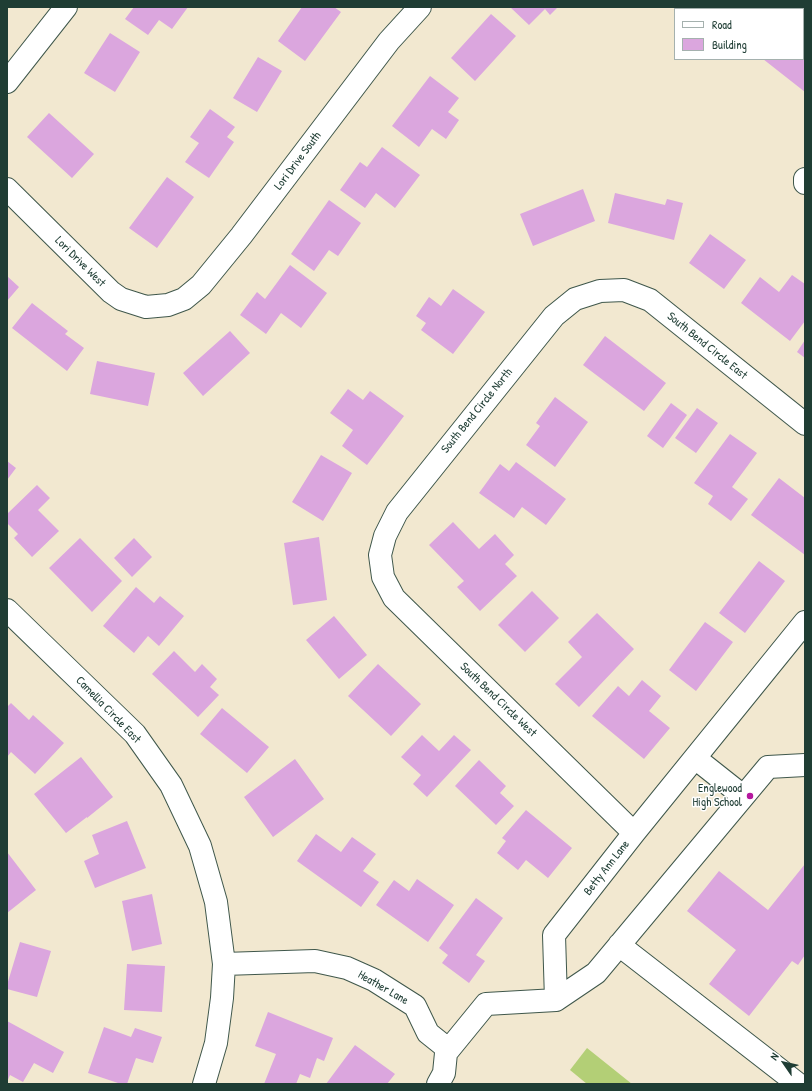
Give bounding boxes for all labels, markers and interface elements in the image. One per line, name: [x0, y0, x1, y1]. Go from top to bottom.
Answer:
legend: [674, 8, 804, 60]
text: Road: [712, 16, 732, 33]
text: Building: [712, 36, 747, 53]
street label: Lori Drive South: [271, 129, 325, 193]
street label: Lori Drive West: [52, 234, 108, 290]
street label: South Bend Circle East: [664, 309, 750, 383]
street label: South Bend Circle North: [438, 366, 516, 456]
street label: South Bend Circle West: [457, 660, 539, 740]
street label: Camellia Circle East: [72, 674, 144, 746]
place label: Englewood High School: [692, 782, 742, 810]
marker: Englewood High School: [745, 791, 755, 801]
street label: Betty Ann Lane: [581, 838, 633, 898]
street label: Heather Lane: [355, 968, 411, 1008]
north arrow: [764, 1043, 804, 1083]
text: N: [767, 1050, 781, 1063]

